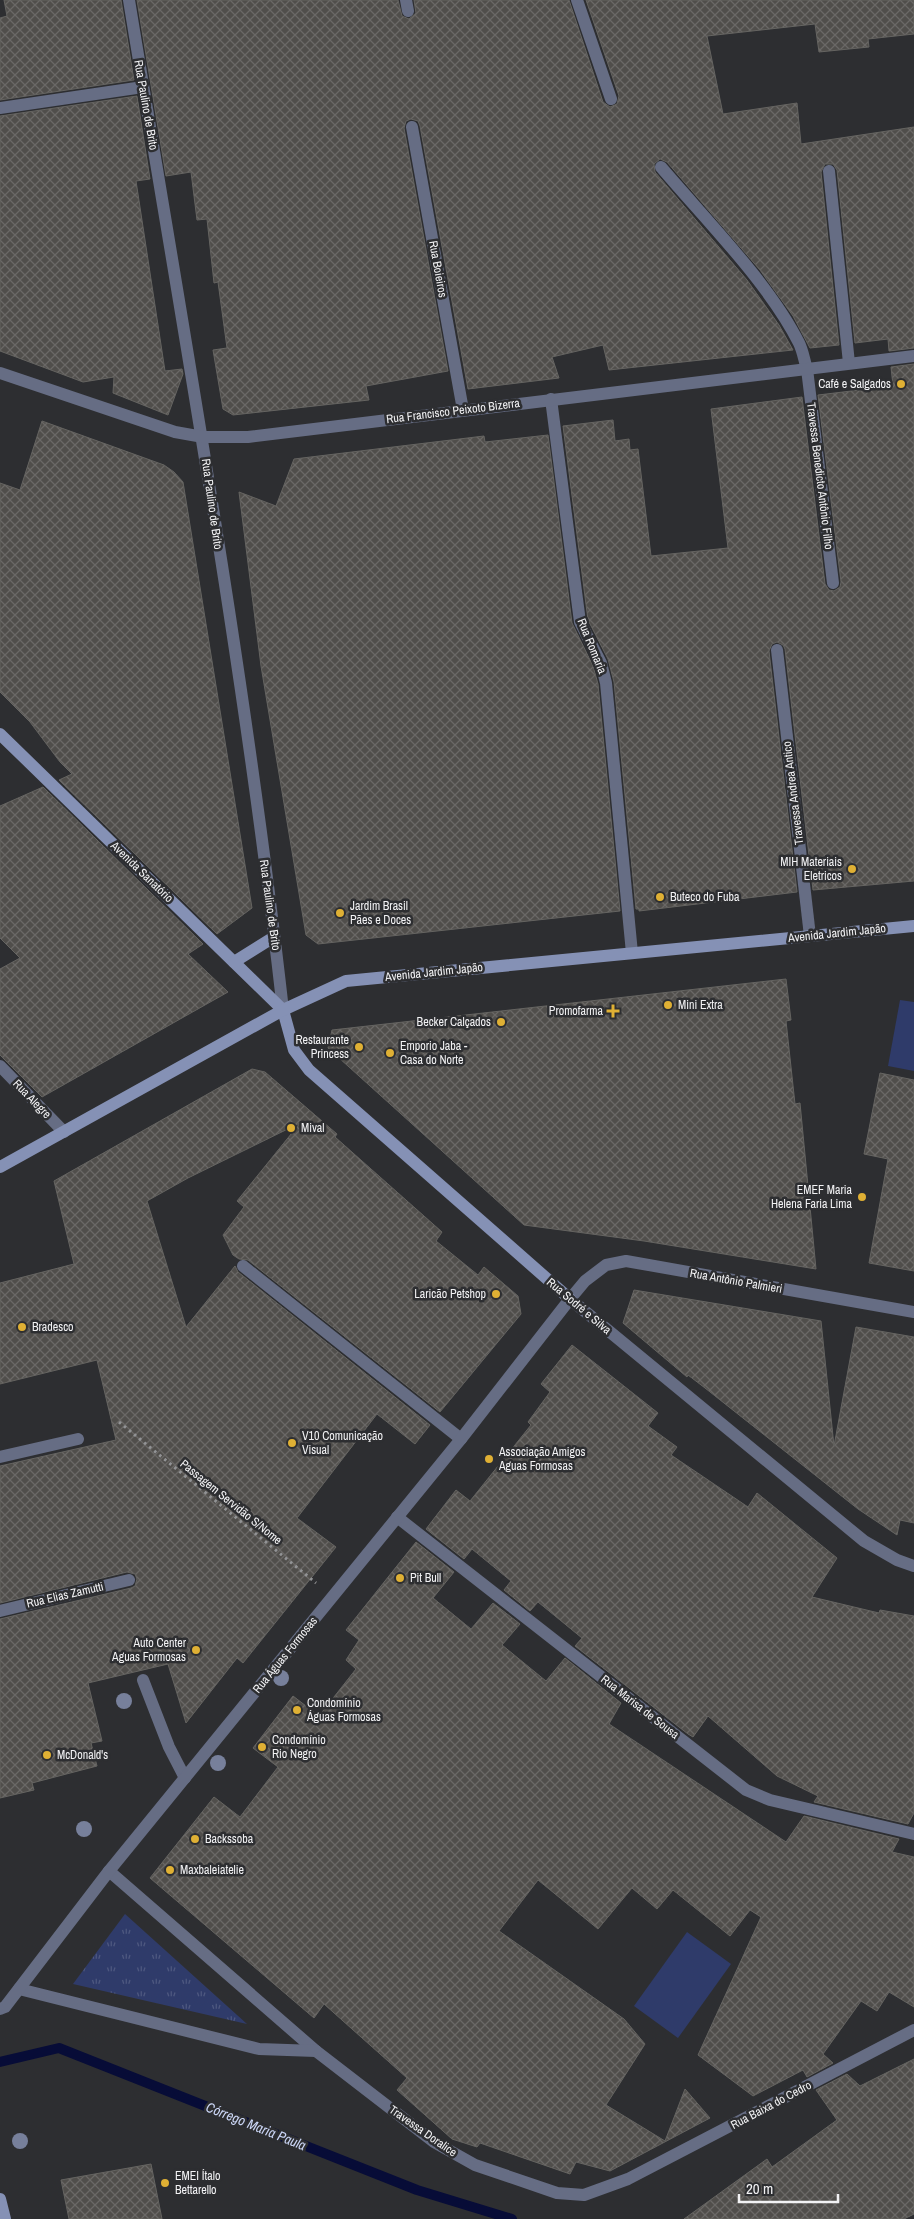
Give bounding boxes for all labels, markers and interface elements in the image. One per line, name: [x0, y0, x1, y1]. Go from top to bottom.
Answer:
street label: Rua Paulino de Brito: [130, 59, 162, 151]
street label: Rua Boieiros: [425, 239, 451, 299]
place label: Café e Salgados: [818, 376, 891, 392]
marker: Café e Salgados: [895, 378, 907, 390]
street label: Rua Francisco Peixoto Bizerra: [385, 395, 521, 427]
street label: Travessa Benedicto Antônio Filho: [803, 402, 837, 550]
street label: Rua Paulino de Brito: [198, 458, 226, 550]
street label: Rua Romaria: [574, 616, 611, 677]
street label: Travessa Andrea Antico: [779, 740, 807, 846]
street label: Avenida Sanatório: [106, 837, 177, 906]
place label: MIH Materiais Eletricos: [780, 854, 842, 884]
street label: Rua Paulino de Brito: [256, 859, 284, 951]
marker: MIH Materiais Eletricos: [846, 863, 858, 875]
place label: Buteco do Fuba: [670, 889, 740, 905]
marker: Buteco do Fuba: [654, 891, 666, 903]
place label: Jardim Brasil Pães e Doces: [350, 898, 411, 928]
marker: Jardim Brasil Pães e Doces: [334, 907, 346, 919]
street label: Avenida Jardim Japão: [786, 920, 887, 946]
street label: Avenida Jardim Japão: [383, 959, 484, 985]
place label: Mini Extra: [678, 997, 723, 1013]
marker: Mini Extra: [662, 999, 674, 1011]
place label: Promofarma: [549, 1003, 604, 1019]
marker: Promofarma: [607, 1005, 619, 1017]
place label: Becker Calçados: [417, 1014, 491, 1030]
marker: Becker Calçados: [495, 1016, 507, 1028]
place label: Restaurante Princess: [295, 1032, 349, 1062]
place label: Emporio Jaba - Casa do Norte: [400, 1038, 468, 1068]
marker: Restaurante Princess: [353, 1041, 365, 1053]
marker: Emporio Jaba - Casa do Norte: [384, 1047, 396, 1059]
street label: Rua Alegre: [9, 1076, 55, 1122]
place label: Mival: [301, 1120, 325, 1136]
marker: Mival: [285, 1122, 297, 1134]
place label: EMEF Maria Helena Faria Lima: [771, 1182, 853, 1212]
marker: EMEF Maria Helena Faria Lima: [856, 1191, 868, 1203]
street label: Rua Antônio Palmieri: [689, 1265, 783, 1297]
street label: Rua Sodré e Silva: [543, 1274, 615, 1338]
place label: Laricão Petshop: [414, 1286, 486, 1302]
marker: Laricão Petshop: [490, 1288, 502, 1300]
place label: Bradesco: [32, 1319, 74, 1335]
marker: Bradesco: [16, 1321, 28, 1333]
place label: V10 Comunicação Visual: [302, 1428, 383, 1458]
marker: V10 Comunicação Visual: [286, 1437, 298, 1449]
place label: Associação Amigos Aguas Formosas: [498, 1444, 586, 1474]
marker: Associação Amigos Aguas Formosas: [483, 1453, 495, 1465]
street label: Passagem Servidão S/Nome: [177, 1456, 285, 1548]
place label: Pit Bull: [410, 1570, 441, 1586]
marker: Pit Bull: [394, 1572, 406, 1584]
street label: Rua Elias Zamutti: [25, 1578, 105, 1612]
street label: Rua Águas Formosas: [249, 1613, 321, 1697]
place label: Auto Center Aguas Formosas: [111, 1635, 187, 1665]
marker: Auto Center Aguas Formosas: [190, 1644, 202, 1656]
street label: Rua Marisa de Sousa: [598, 1671, 683, 1743]
place label: Condomínio Águas Formosas: [306, 1695, 381, 1725]
marker: Condomínio Águas Formosas: [291, 1704, 303, 1716]
place label: Condomínio Rio Negro: [272, 1732, 326, 1762]
marker: Condomínio Rio Negro: [256, 1741, 268, 1753]
place label: McDonald's: [57, 1747, 108, 1763]
marker: McDonald's: [41, 1749, 53, 1761]
place label: Backssoba: [205, 1831, 254, 1847]
marker: Backssoba: [189, 1833, 201, 1845]
place label: Maxbaleiatelie: [180, 1862, 244, 1878]
marker: Maxbaleiatelie: [164, 1864, 176, 1876]
street label: Rua Baixa do Cedro: [728, 2077, 814, 2133]
water label: Córrego Maria Paula: [203, 2098, 309, 2154]
street label: Travessa Doralice: [386, 2102, 460, 2160]
place label: EMEI Ítalo Bettarello: [175, 2168, 220, 2198]
scale bar: [739, 2172, 838, 2204]
marker: EMEI Ítalo Bettarello: [159, 2177, 171, 2189]
text: 20 m: [746, 2178, 773, 2199]

